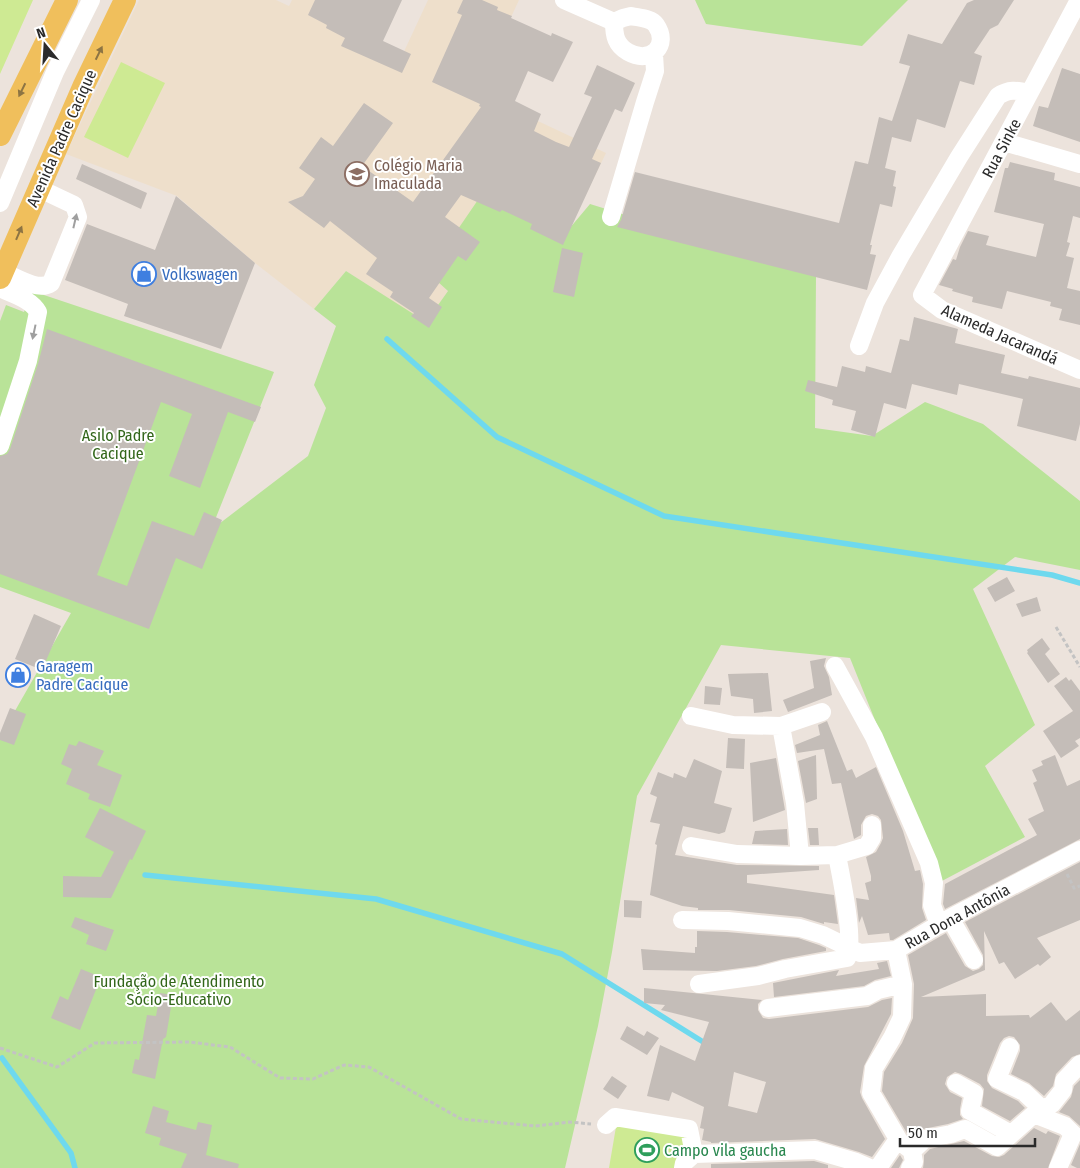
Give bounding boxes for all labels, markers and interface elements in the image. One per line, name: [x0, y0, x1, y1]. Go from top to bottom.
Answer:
north arrow: [20, 20, 70, 70]
text: N: [35, 24, 48, 42]
one-way arrow: [95, 46, 103, 60]
street label: Avenida Padre Cacique: [23, 67, 100, 210]
one-way arrow: [18, 83, 26, 98]
street label: Rua Sinke: [978, 115, 1025, 181]
place label: Colégio Maria Imaculada: [374, 156, 463, 193]
school or university icon: Colégio Maria Imaculada: [344, 161, 370, 187]
one-way arrow: [71, 214, 79, 229]
one-way arrow: [15, 226, 23, 240]
shop icon: Volkswagen: [131, 261, 157, 287]
place label: Volkswagen: [162, 265, 238, 284]
street label: Alameda Jacarandá: [939, 300, 1061, 369]
one-way arrow: [30, 325, 38, 340]
park label: Asilo Padre Cacique: [82, 426, 154, 463]
place label: Garagem Padre Cacique: [36, 657, 128, 694]
shop icon: Garagem Padre Cacique: [5, 662, 31, 688]
street label: Rua Dona Antônia: [901, 880, 1013, 953]
park label: Fundação de Atendimento Sócio-Educativo: [94, 972, 264, 1009]
scale bar: [900, 1116, 1035, 1148]
text: 50 m: [908, 1124, 938, 1142]
sports icon: Campo vila gaucha: [634, 1137, 660, 1163]
place label: Campo vila gaucha: [664, 1141, 786, 1160]

